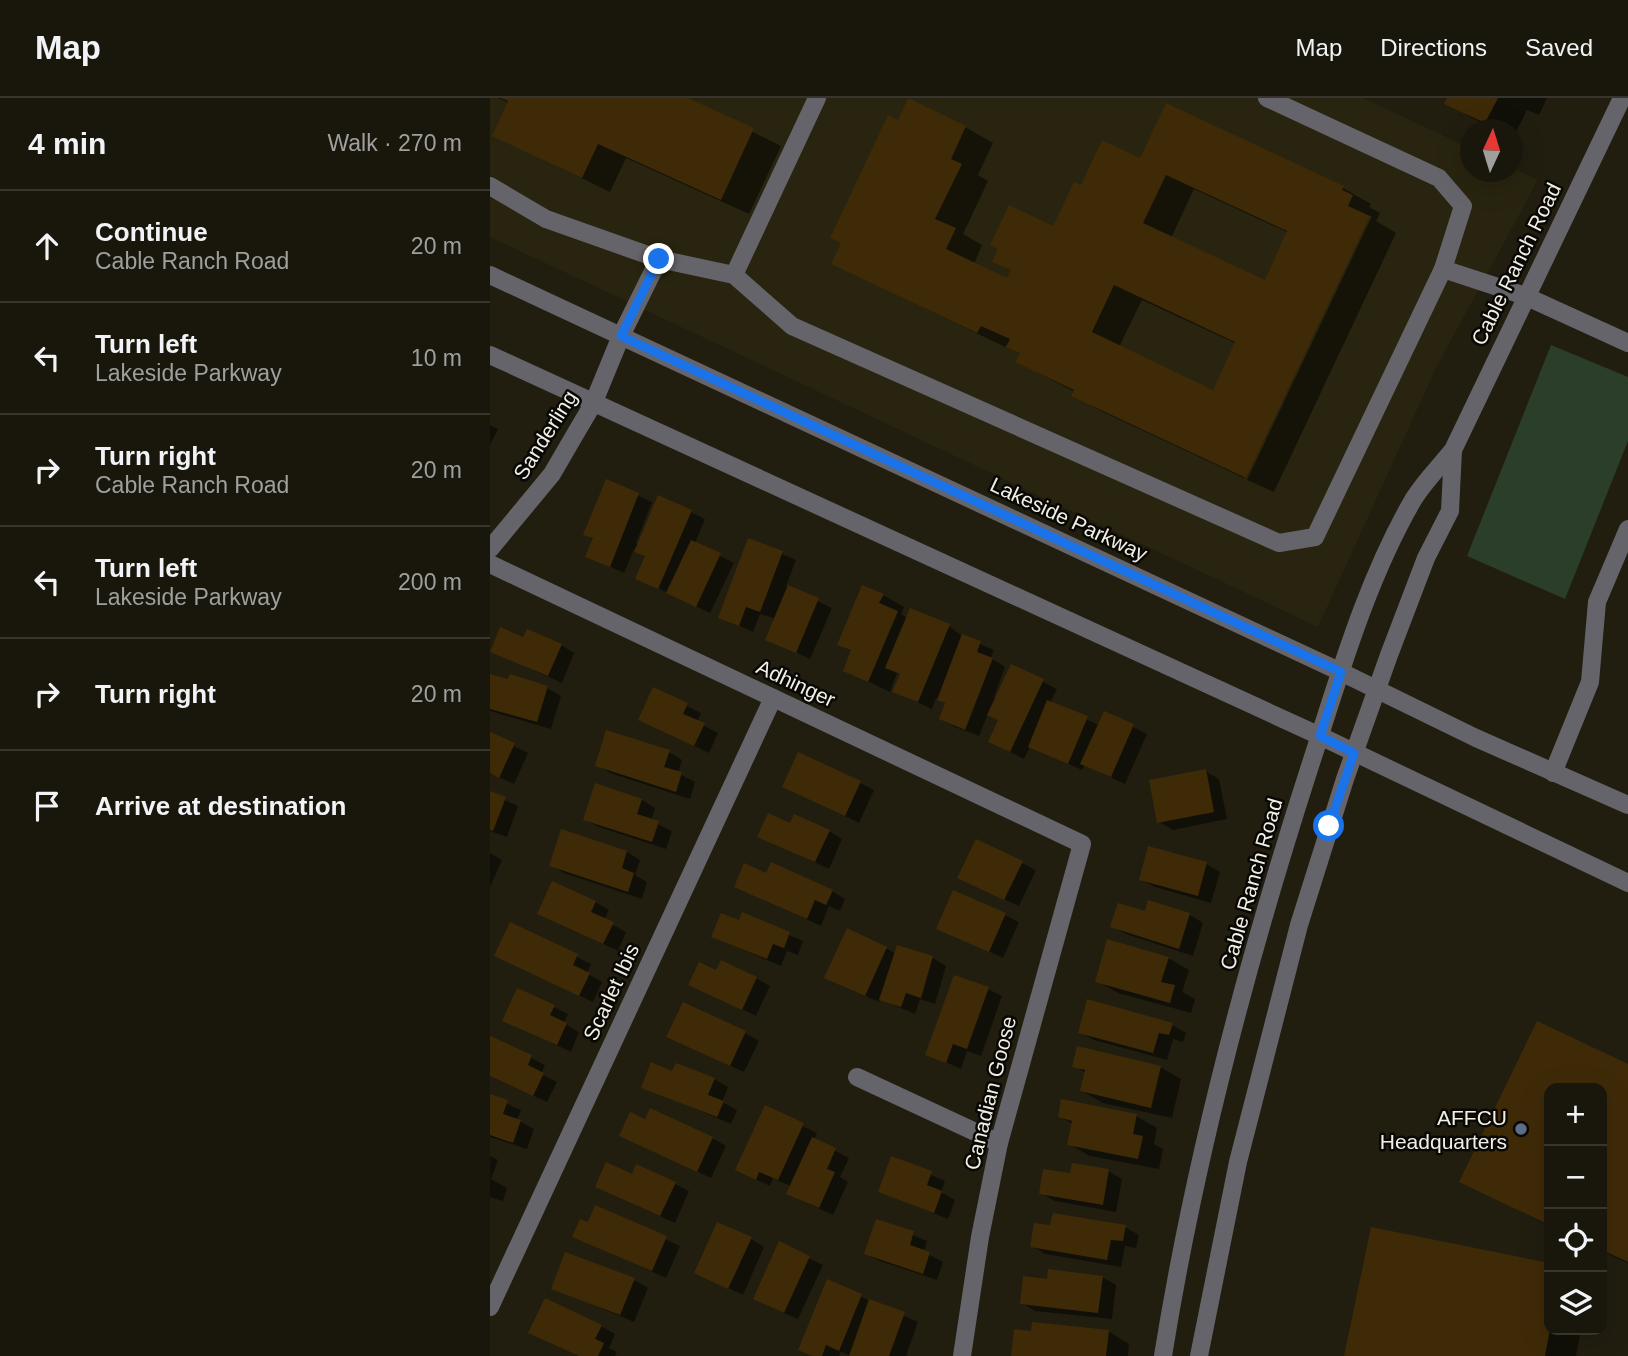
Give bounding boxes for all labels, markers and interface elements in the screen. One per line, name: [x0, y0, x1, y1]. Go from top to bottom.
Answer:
text: Map: [35, 29, 101, 66]
text: Map: [1296, 34, 1342, 61]
text: Directions: [1380, 34, 1487, 61]
text: Saved: [1525, 34, 1593, 61]
north arrow: [1460, 119, 1523, 182]
text: 4 min: [28, 127, 106, 160]
text: Walk · 270 m: [327, 130, 462, 156]
street label: Cable Ranch Road: [1467, 179, 1565, 349]
text: Continue: [95, 217, 208, 247]
icon: ahead: [28, 227, 66, 265]
text: 20 m: [411, 233, 462, 259]
route end: [643, 243, 674, 274]
text: Cable Ranch Road: [95, 248, 289, 274]
text: Turn left: [95, 329, 197, 359]
icon: left: [28, 339, 66, 377]
text: 10 m: [411, 345, 462, 371]
text: Lakeside Parkway: [95, 360, 282, 386]
street label: Sanderling: [509, 386, 581, 484]
text: Turn right: [95, 441, 216, 471]
icon: right: [28, 451, 66, 489]
text: 20 m: [411, 457, 462, 483]
text: Cable Ranch Road: [95, 472, 289, 498]
street label: Lakeside Parkway: [987, 473, 1152, 566]
text: Turn left: [95, 553, 197, 583]
icon: left: [28, 563, 66, 601]
text: 200 m: [398, 569, 462, 595]
text: Lakeside Parkway: [95, 584, 282, 610]
street label: Adhinger: [753, 655, 839, 711]
icon: right: [28, 675, 66, 713]
text: Turn right: [95, 679, 216, 709]
text: 20 m: [411, 681, 462, 707]
icon: arrive: [28, 787, 66, 825]
text: Arrive at destination: [95, 791, 346, 821]
street label: Cable Ranch Road: [1215, 796, 1287, 972]
route start: [1313, 810, 1344, 841]
street label: Scarlet Ibis: [579, 940, 643, 1044]
street label: Canadian Goose: [960, 1014, 1020, 1172]
map controls: [1544, 1083, 1607, 1335]
button: +: [1544, 1083, 1607, 1146]
place label: AFFCU Headquarters: [1380, 1106, 1507, 1153]
marker: AFFCU Headquarters: [1513, 1121, 1529, 1137]
button: −: [1544, 1146, 1607, 1209]
button: locate: [1544, 1209, 1607, 1272]
button: layers: [1544, 1272, 1607, 1335]

